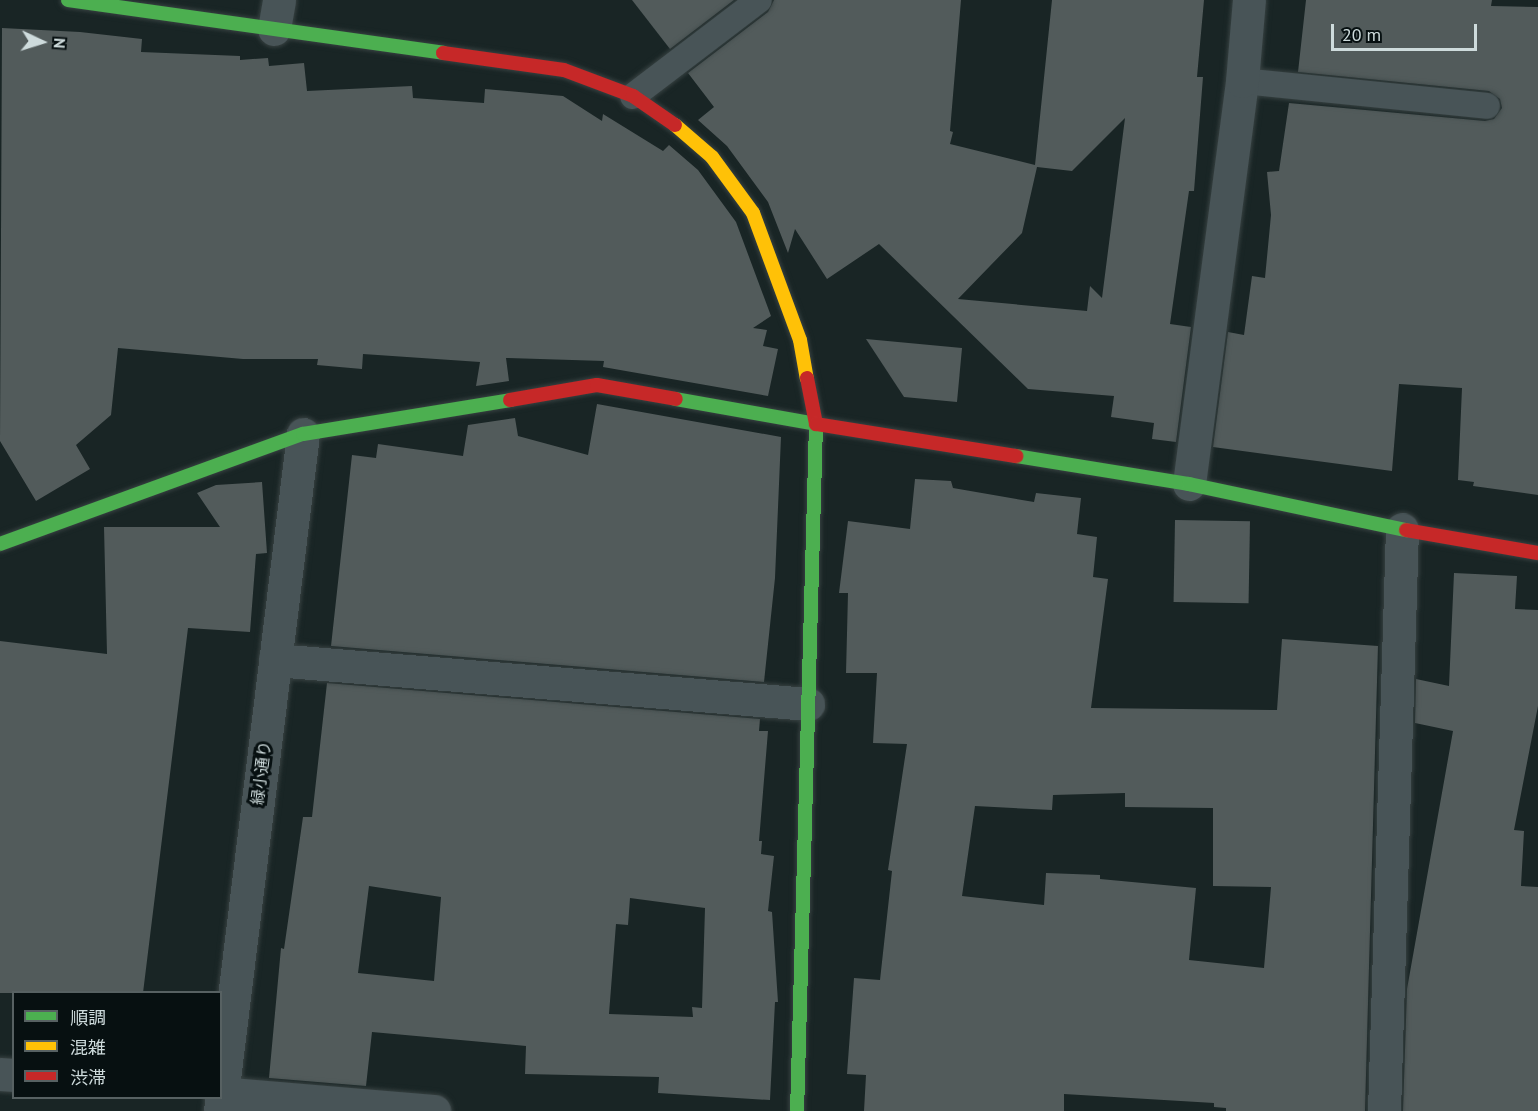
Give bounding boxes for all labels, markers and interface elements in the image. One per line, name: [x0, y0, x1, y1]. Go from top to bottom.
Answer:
north arrow: [12, 12, 72, 72]
scale bar: [1334, 12, 1480, 50]
text: 20 m: [1342, 23, 1381, 46]
text: N: [50, 37, 70, 49]
street label: 緑小通り: [248, 740, 274, 806]
legend: [12, 991, 222, 1099]
text: 順調: [70, 1006, 106, 1029]
text: 混雑: [70, 1036, 106, 1059]
text: 渋滞: [70, 1066, 106, 1089]

